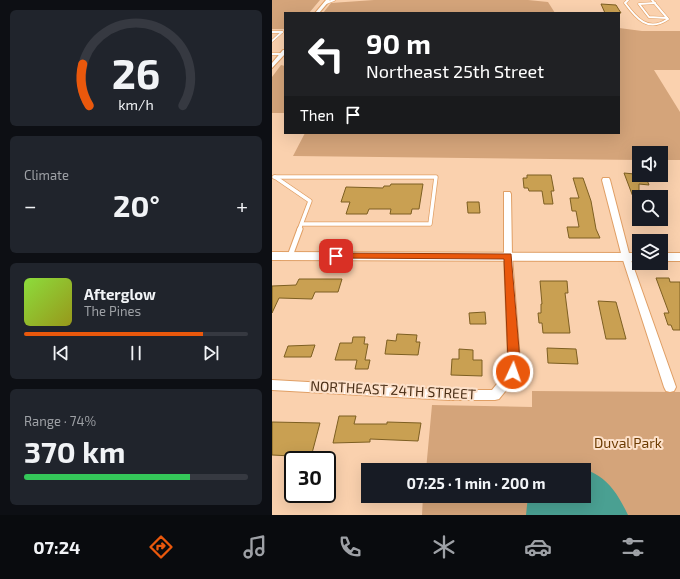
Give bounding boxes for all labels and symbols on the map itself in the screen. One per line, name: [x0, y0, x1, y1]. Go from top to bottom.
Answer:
pin: [319, 239, 353, 273]
position arrow: [492, 351, 534, 393]
street label: NORTHEAST 24TH STREET: [310, 377, 476, 402]
park label: Duval Park: [594, 434, 662, 451]
speed limit sign: 30: [284, 451, 336, 503]

